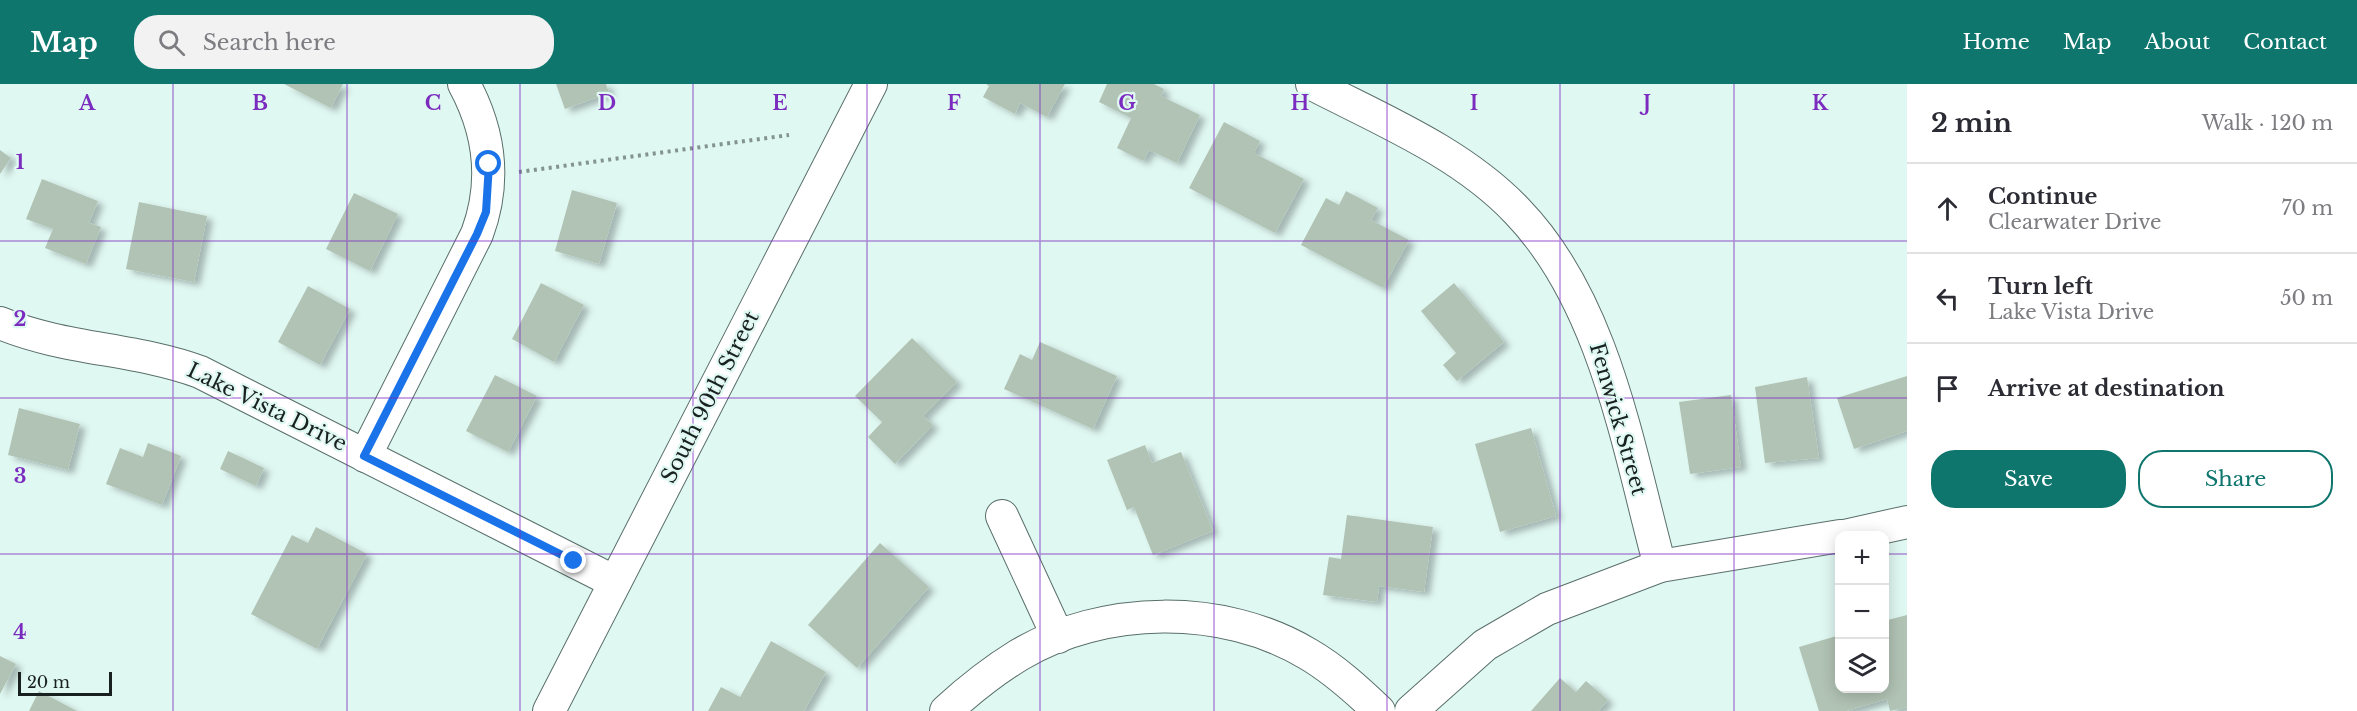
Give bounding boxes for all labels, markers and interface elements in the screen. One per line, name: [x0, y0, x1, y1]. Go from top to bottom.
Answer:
search box: [134, 15, 554, 69]
text: Map: [30, 25, 98, 60]
icon: search: [155, 26, 188, 59]
text: Search here: [203, 29, 336, 56]
text: Home: [1963, 29, 2030, 55]
text: Map: [2063, 29, 2111, 55]
text: About: [2144, 29, 2210, 55]
text: Contact: [2243, 29, 2327, 55]
text: A: [78, 91, 96, 115]
text: B: [252, 91, 268, 115]
text: C: [425, 91, 441, 115]
text: D: [598, 91, 616, 115]
text: E: [772, 91, 788, 115]
text: F: [947, 91, 961, 115]
text: G: [1118, 91, 1136, 115]
text: H: [1291, 91, 1310, 115]
text: I: [1470, 91, 1478, 115]
text: J: [1639, 91, 1651, 115]
text: K: [1812, 91, 1829, 115]
text: 2 min: [1931, 107, 2012, 139]
text: Walk · 120 m: [2202, 111, 2333, 135]
text: 1: [16, 150, 25, 174]
route start: [475, 150, 501, 176]
text: Continue: [1988, 183, 2097, 210]
icon: ahead: [1931, 192, 1964, 225]
text: 70 m: [2281, 196, 2333, 220]
text: Clearwater Drive: [1988, 210, 2161, 234]
text: Turn left: [1988, 273, 2093, 300]
icon: left: [1931, 282, 1964, 315]
text: 50 m: [2280, 286, 2333, 310]
text: Lake Vista Drive: [1988, 300, 2154, 324]
street label: South 90th Street: [655, 306, 765, 487]
text: 2: [13, 307, 27, 331]
street label: Fenwick Street: [1584, 340, 1652, 498]
street label: Lake Vista Drive: [183, 357, 351, 457]
icon: arrive: [1931, 372, 1964, 405]
text: Arrive at destination: [1988, 375, 2225, 402]
button: Save: [1931, 450, 2126, 508]
button: Share: [2138, 450, 2333, 508]
text: 3: [14, 464, 26, 488]
map controls: [1835, 531, 1889, 693]
button: +: [1835, 531, 1889, 585]
route end: [560, 547, 586, 573]
button: −: [1835, 585, 1889, 639]
text: 4: [13, 620, 27, 644]
button: layers: [1835, 639, 1889, 693]
scale bar: [18, 669, 112, 696]
text: 20 m: [27, 672, 70, 692]

